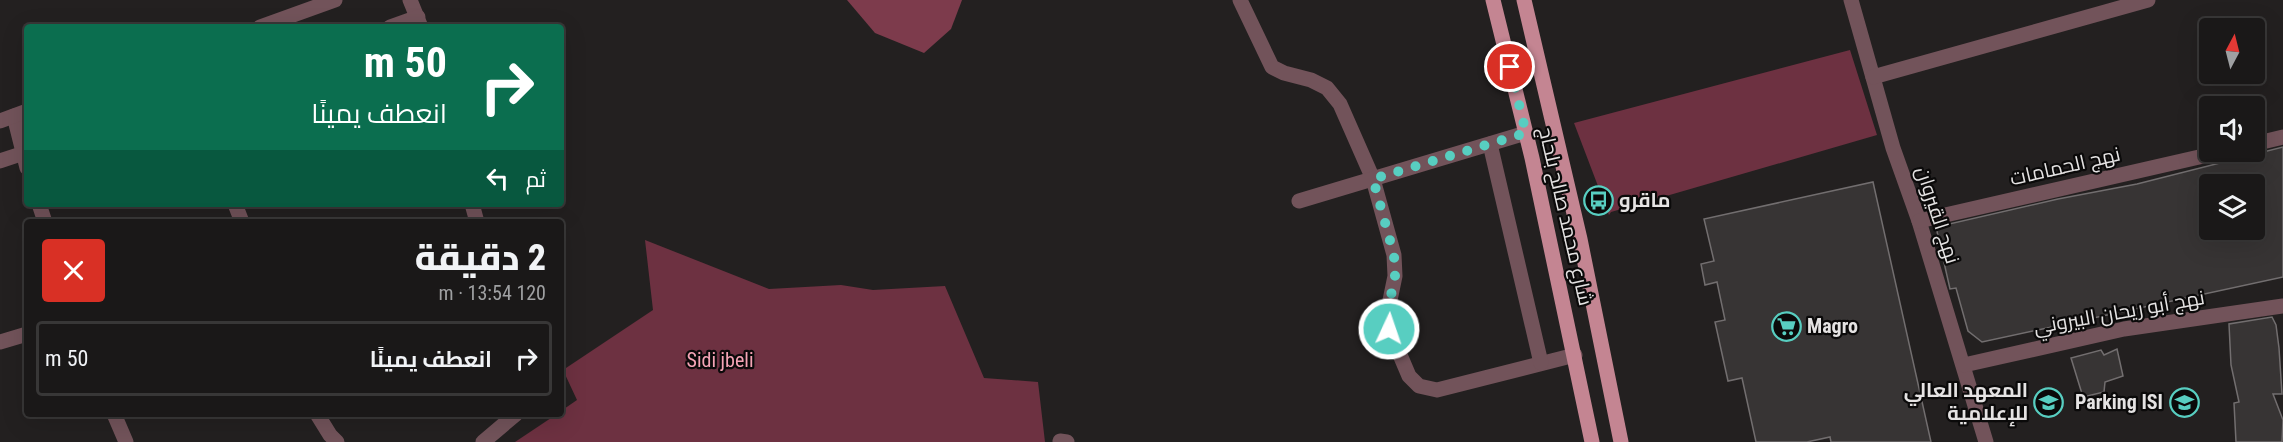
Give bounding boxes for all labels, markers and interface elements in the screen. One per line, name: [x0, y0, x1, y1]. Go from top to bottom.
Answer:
north arrow: [2199, 18, 2265, 84]
map controls: [2199, 18, 2265, 240]
text: 50 m: [364, 38, 447, 87]
pin: [1484, 41, 1535, 92]
icon: right: [468, 48, 546, 126]
icon: arrive: [1493, 50, 1526, 83]
button: sound: [2199, 96, 2265, 162]
text: انعطف يمينًا: [311, 98, 447, 130]
street label: شارع محمد صالح بلحاج: [1532, 124, 1598, 308]
street label: نهج الحمامات: [2007, 142, 2123, 192]
icon: left: [481, 162, 514, 195]
street label: نهج القيروان: [1909, 163, 1965, 267]
text: ثم: [526, 167, 546, 192]
button: layers: [2199, 174, 2265, 240]
bus stop icon: ماقرو: [1582, 184, 1614, 216]
place label: ماقرو: [1619, 188, 1670, 212]
text: 2 دقيقة: [415, 237, 546, 279]
button: close: [42, 239, 105, 302]
text: 120 m · 13:54: [439, 281, 546, 305]
street label: نهج أبو ريحان البيروني: [2032, 285, 2207, 343]
position arrow: [1357, 297, 1421, 361]
supermarket icon: Magro: [1770, 310, 1802, 342]
place label: Magro: [1807, 314, 1858, 338]
icon: right: [510, 342, 543, 375]
text: 50 m: [45, 346, 88, 371]
text: انعطف يمينًا: [370, 347, 492, 372]
park label: Sidi jbeli: [687, 348, 753, 372]
place label: المعهد العالي للإعلامية: [1904, 378, 2028, 427]
school or university icon: المعهد العالي للإعلامية: [2033, 386, 2065, 418]
school or university icon: Parking ISI: [2168, 386, 2200, 418]
place label: Parking ISI: [2075, 390, 2163, 414]

